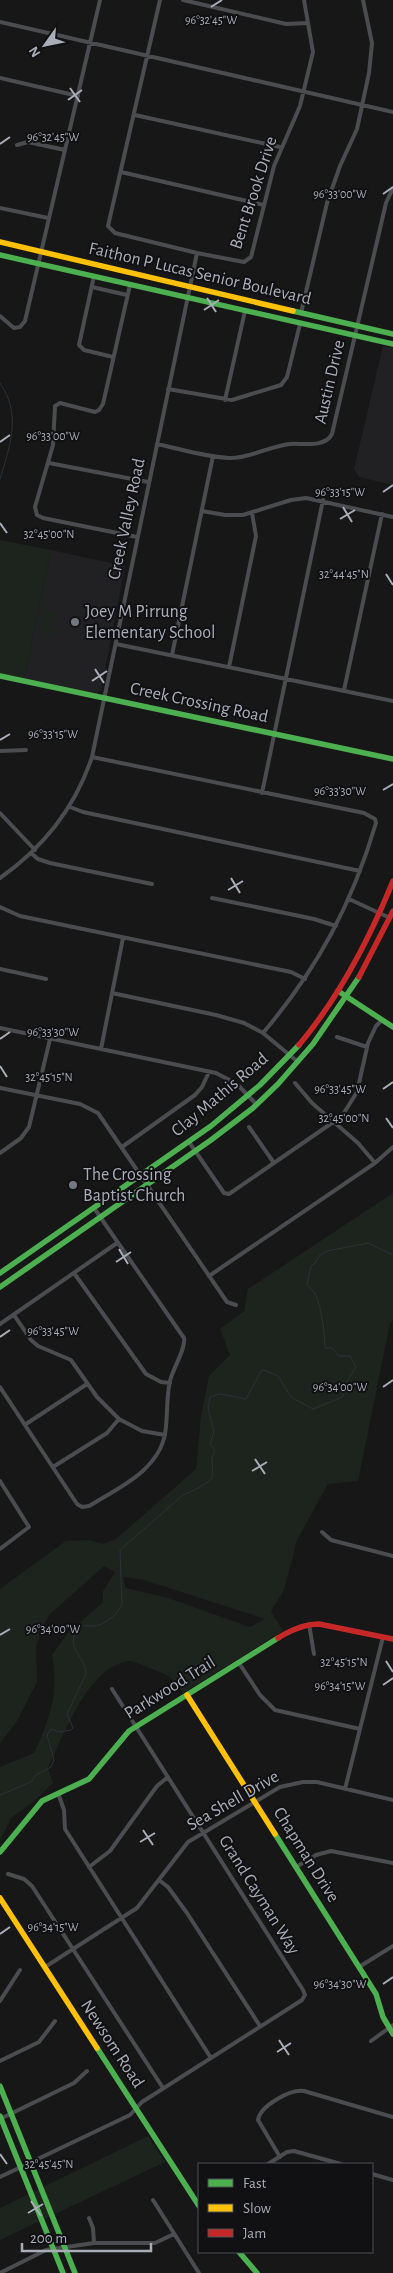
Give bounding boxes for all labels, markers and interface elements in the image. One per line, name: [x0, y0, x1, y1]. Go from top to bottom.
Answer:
text: 96°32'45"W: [185, 14, 237, 26]
north arrow: [20, 20, 70, 70]
text: N: [26, 44, 43, 59]
text: 96°32'45"W: [27, 131, 79, 143]
street label: Bent Brook Drive: [227, 134, 281, 252]
text: 96°33'00"W: [313, 188, 367, 200]
street label: Faithon P Lucas Senior Boulevard: [87, 240, 313, 308]
street label: Austin Drive: [312, 338, 348, 426]
text: 96°33'00"W: [26, 430, 80, 442]
street label: Creek Valley Road: [105, 457, 149, 581]
text: 96°33'15"W: [315, 486, 365, 498]
text: 32°45'00"N: [24, 528, 74, 540]
text: 32°44'45"N: [319, 568, 369, 580]
place label: Joey M Pirrung Elementary School: [85, 603, 216, 642]
marker: Joey M Pirrung Elementary School: [69, 616, 81, 628]
street label: Creek Crossing Road: [128, 680, 270, 726]
text: 96°33'15"W: [28, 728, 78, 740]
text: 96°33'30"W: [314, 785, 366, 797]
text: 96°33'30"W: [27, 1026, 79, 1038]
street label: Clay Mathis Road: [168, 1050, 272, 1140]
text: 32°45'15"N: [25, 1071, 73, 1083]
text: 96°33'45"W: [314, 1083, 366, 1095]
text: 32°45'00"N: [319, 1112, 369, 1124]
place label: The Crossing Baptist Church: [83, 1166, 185, 1205]
marker: The Crossing Baptist Church: [67, 1179, 79, 1191]
text: 96°33'45"W: [27, 1325, 79, 1337]
text: 96°34'00"W: [313, 1381, 367, 1393]
text: 96°34'00"W: [26, 1623, 80, 1635]
street label: Parkwood Trail: [121, 1653, 219, 1723]
text: 32°45'15"N: [320, 1656, 368, 1668]
text: 96°34'15"W: [315, 1680, 366, 1692]
street label: Sea Shell Drive: [184, 1767, 282, 1835]
street label: Chapman Drive: [270, 1804, 342, 1906]
street label: Grand Cayman Way: [215, 1832, 303, 1958]
text: 96°34'15"W: [28, 1921, 79, 1933]
text: 96°34'30"W: [313, 1978, 367, 1990]
street label: Newsom Road: [77, 1997, 147, 2091]
text: 32°45'45"N: [24, 2158, 74, 2170]
legend: [198, 2163, 373, 2253]
text: Fast: [243, 2176, 267, 2191]
text: Slow: [243, 2201, 271, 2216]
scale bar: [22, 2220, 151, 2252]
text: Jam: [243, 2226, 266, 2241]
text: 200 m: [30, 2231, 67, 2246]

